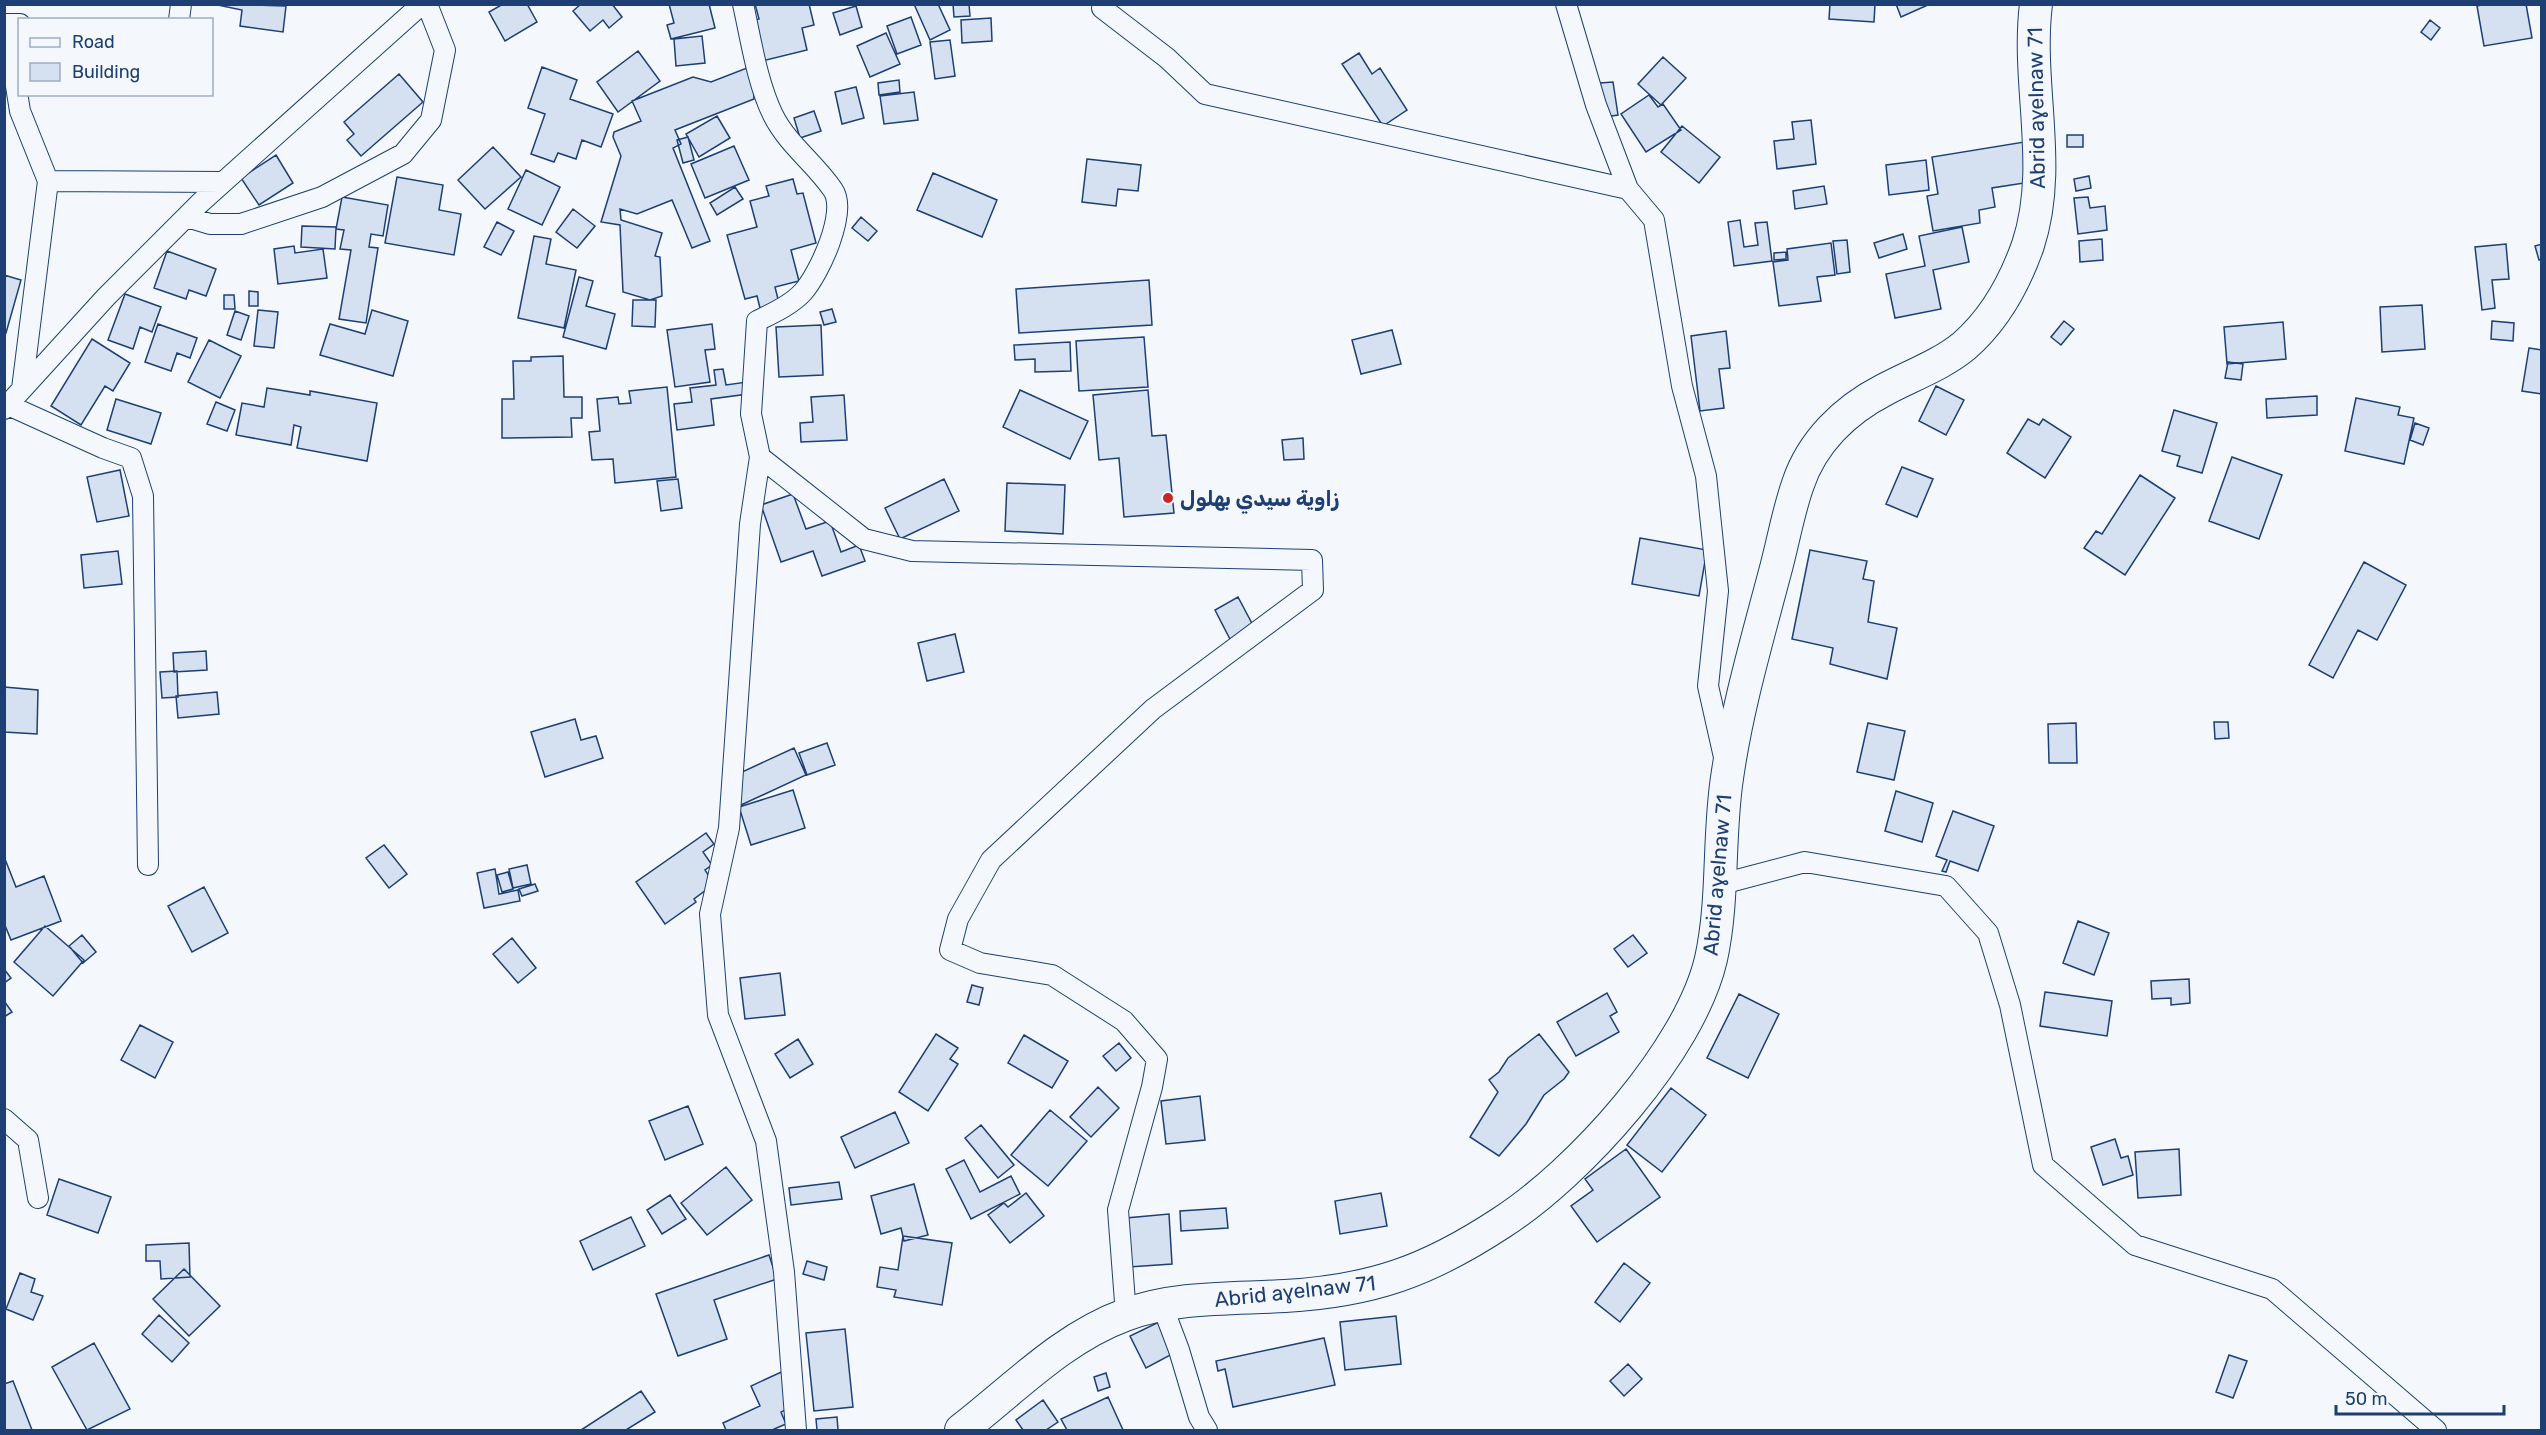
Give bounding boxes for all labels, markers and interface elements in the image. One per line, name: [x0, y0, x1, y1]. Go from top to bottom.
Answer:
legend: [18, 18, 213, 96]
street label: Abrid aɣelnaw 71: [2022, 27, 2050, 189]
text: Road: [72, 31, 115, 53]
text: Building: [72, 61, 140, 83]
place label: زاوية سيدي بهلول: [1180, 486, 1339, 514]
marker: زاوية سيدي بهلول: [1161, 491, 1175, 505]
street label: Abrid aɣelnaw 71: [1697, 793, 1737, 957]
street label: Abrid aɣelnaw 71: [1213, 1270, 1377, 1312]
scale bar: [2336, 1378, 2504, 1416]
text: 50 m: [2345, 1388, 2388, 1410]

